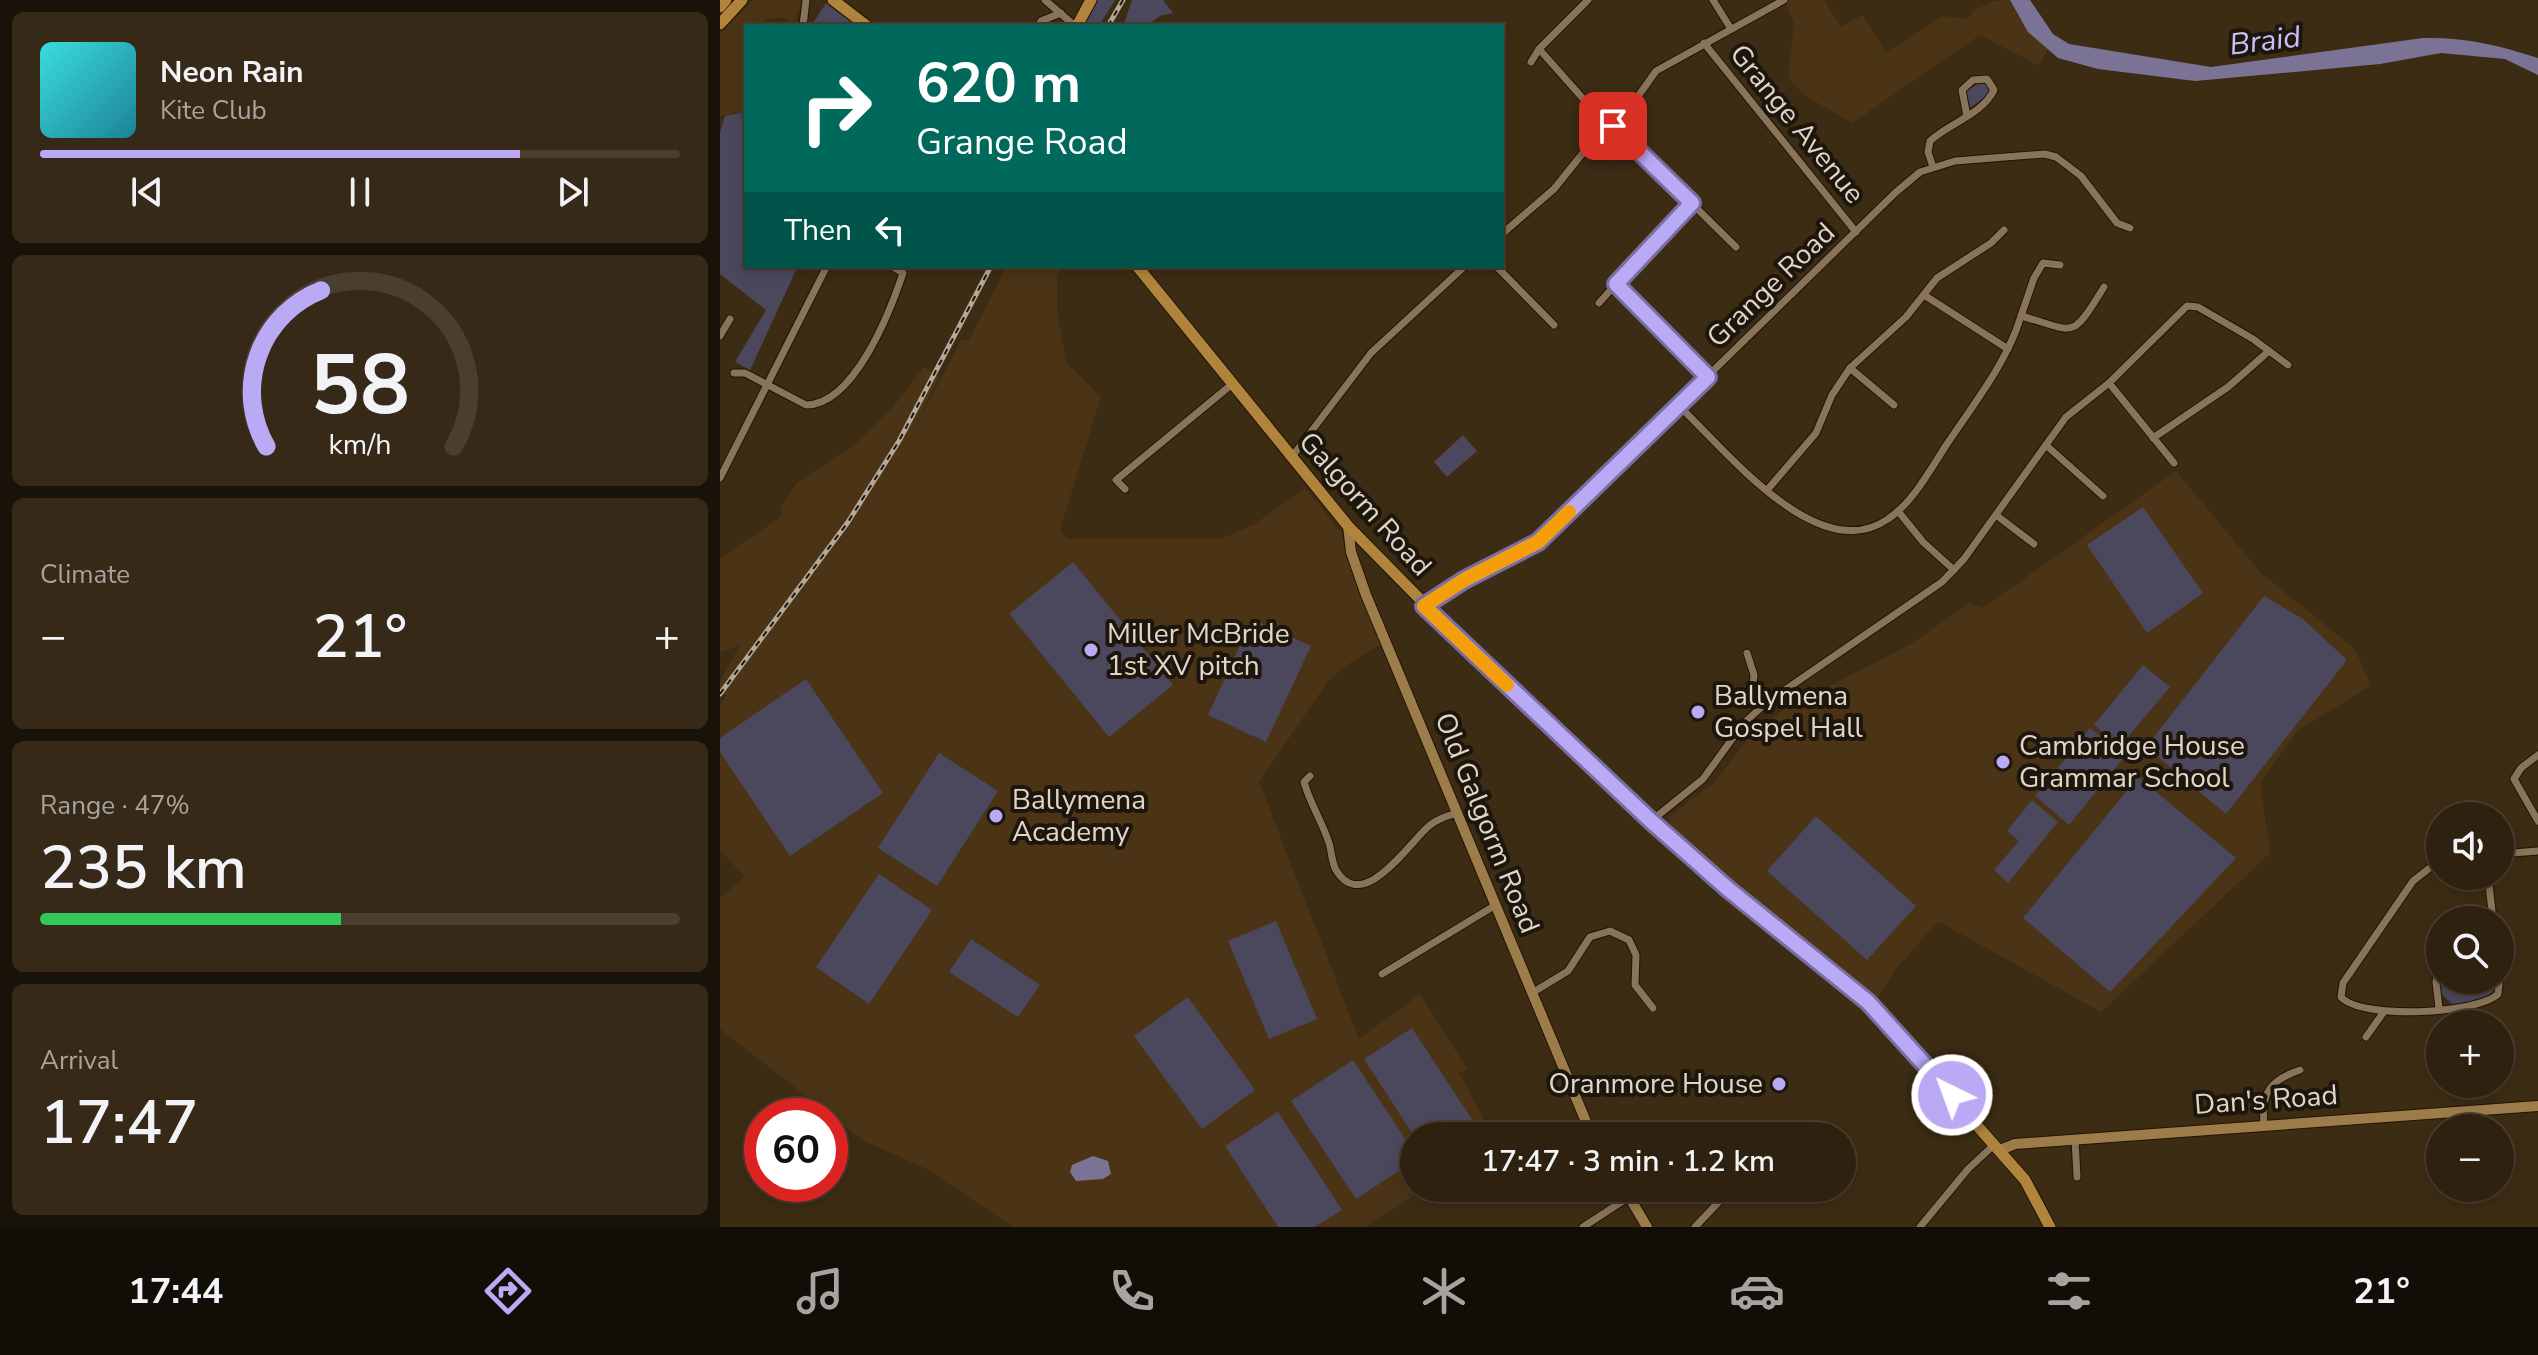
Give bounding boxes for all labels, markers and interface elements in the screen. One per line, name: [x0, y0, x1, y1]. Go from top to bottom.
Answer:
water label: Braid: [2227, 16, 2303, 66]
street label: Grange Avenue: [1721, 36, 1873, 212]
text: 620 m: [916, 45, 1081, 122]
text: Neon Rain: [160, 52, 304, 93]
icon: right: [784, 56, 888, 160]
pin: [1579, 92, 1647, 160]
text: Kite Club: [160, 93, 267, 128]
icon: arrive: [1591, 104, 1635, 148]
text: Grange Road: [916, 118, 1128, 167]
icon: previous: [125, 170, 169, 214]
icon: pause: [338, 170, 382, 214]
icon: next: [551, 170, 595, 214]
icon: left: [868, 208, 912, 252]
text: Then: [784, 210, 852, 251]
street label: Grange Road: [1699, 214, 1843, 356]
text: 58: [310, 328, 410, 441]
street label: Galgorm Road: [1290, 424, 1440, 584]
text: km/h: [329, 425, 391, 464]
text: Climate: [40, 557, 130, 592]
text: 21°: [313, 596, 407, 678]
text: −: [40, 607, 66, 667]
text: +: [654, 607, 680, 667]
place label: Miller McBride 1st XV pitch: [1107, 615, 1290, 685]
marker: Miller McBride 1st XV pitch: [1082, 641, 1100, 659]
place label: Ballymena Gospel Hall: [1714, 677, 1864, 747]
marker: Ballymena Gospel Hall: [1689, 703, 1707, 721]
street label: Old Galgorm Road: [1425, 707, 1549, 939]
place label: Cambridge House Grammar School: [2019, 727, 2245, 797]
marker: Cambridge House Grammar School: [1994, 753, 2012, 771]
place label: Ballymena Academy: [1012, 781, 1146, 851]
text: Range · 47%: [40, 788, 190, 823]
map controls: [2426, 802, 2514, 1202]
button: sound: [2426, 802, 2514, 890]
marker: Ballymena Academy: [987, 807, 1005, 825]
text: 235 km: [40, 827, 247, 909]
button: search: [2426, 906, 2514, 994]
button: +: [2426, 1010, 2514, 1098]
text: Arrival: [40, 1043, 118, 1078]
position arrow: [1910, 1053, 1994, 1137]
place label: Oranmore House: [1548, 1065, 1763, 1103]
marker: Oranmore House: [1770, 1075, 1788, 1093]
street label: Dan's Road: [2193, 1076, 2339, 1124]
text: 17:47: [40, 1082, 198, 1164]
speed limit sign: 60: [744, 1098, 848, 1202]
button: −: [2426, 1114, 2514, 1202]
text: 17:47 · 3 min · 1.2 km: [1481, 1141, 1775, 1182]
icon: directions: [480, 1263, 536, 1319]
icon: music: [792, 1263, 848, 1319]
icon: phone: [1104, 1263, 1160, 1319]
icon: climate: [1416, 1263, 1472, 1319]
icon: car: [1729, 1263, 1785, 1319]
icon: filters: [2041, 1263, 2097, 1319]
text: 17:44: [128, 1267, 223, 1316]
text: 21°: [2353, 1267, 2410, 1316]

